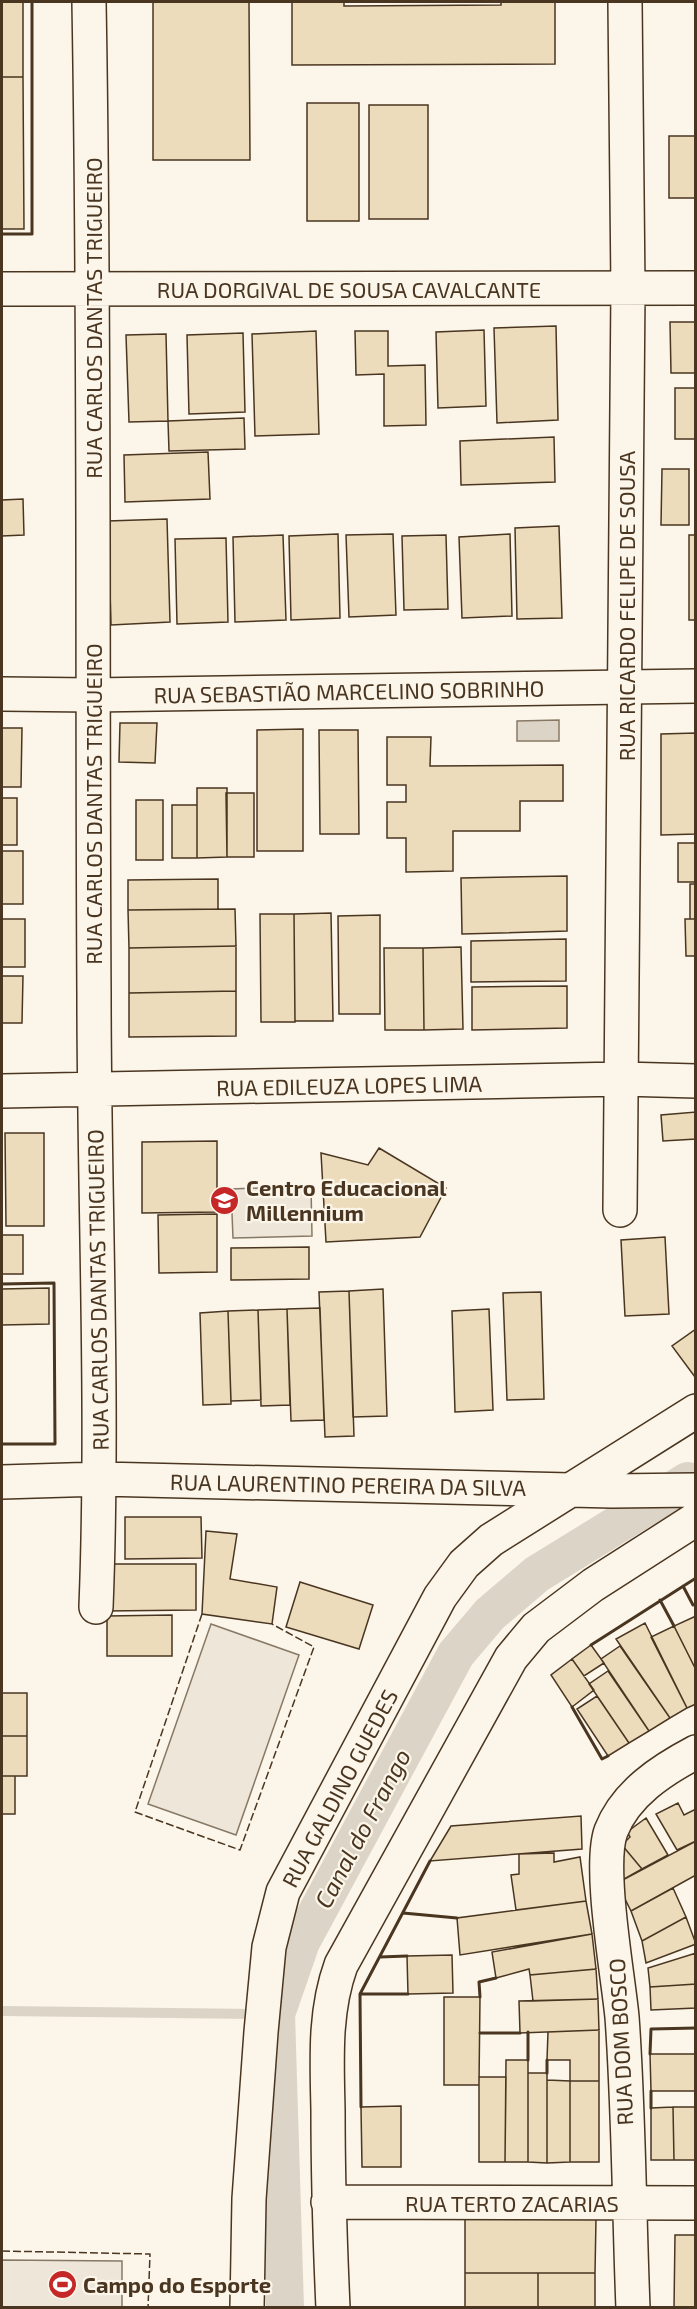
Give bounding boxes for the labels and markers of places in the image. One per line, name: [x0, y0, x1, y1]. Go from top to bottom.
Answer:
place label: Centro Educacional Millennium: [246, 1174, 447, 1225]
school or university icon: Centro Educacional Millennium: [209, 1184, 241, 1216]
sports icon: Campo do Esporte: [46, 2268, 78, 2300]
place label: Campo do Esporte: [83, 2271, 271, 2297]

